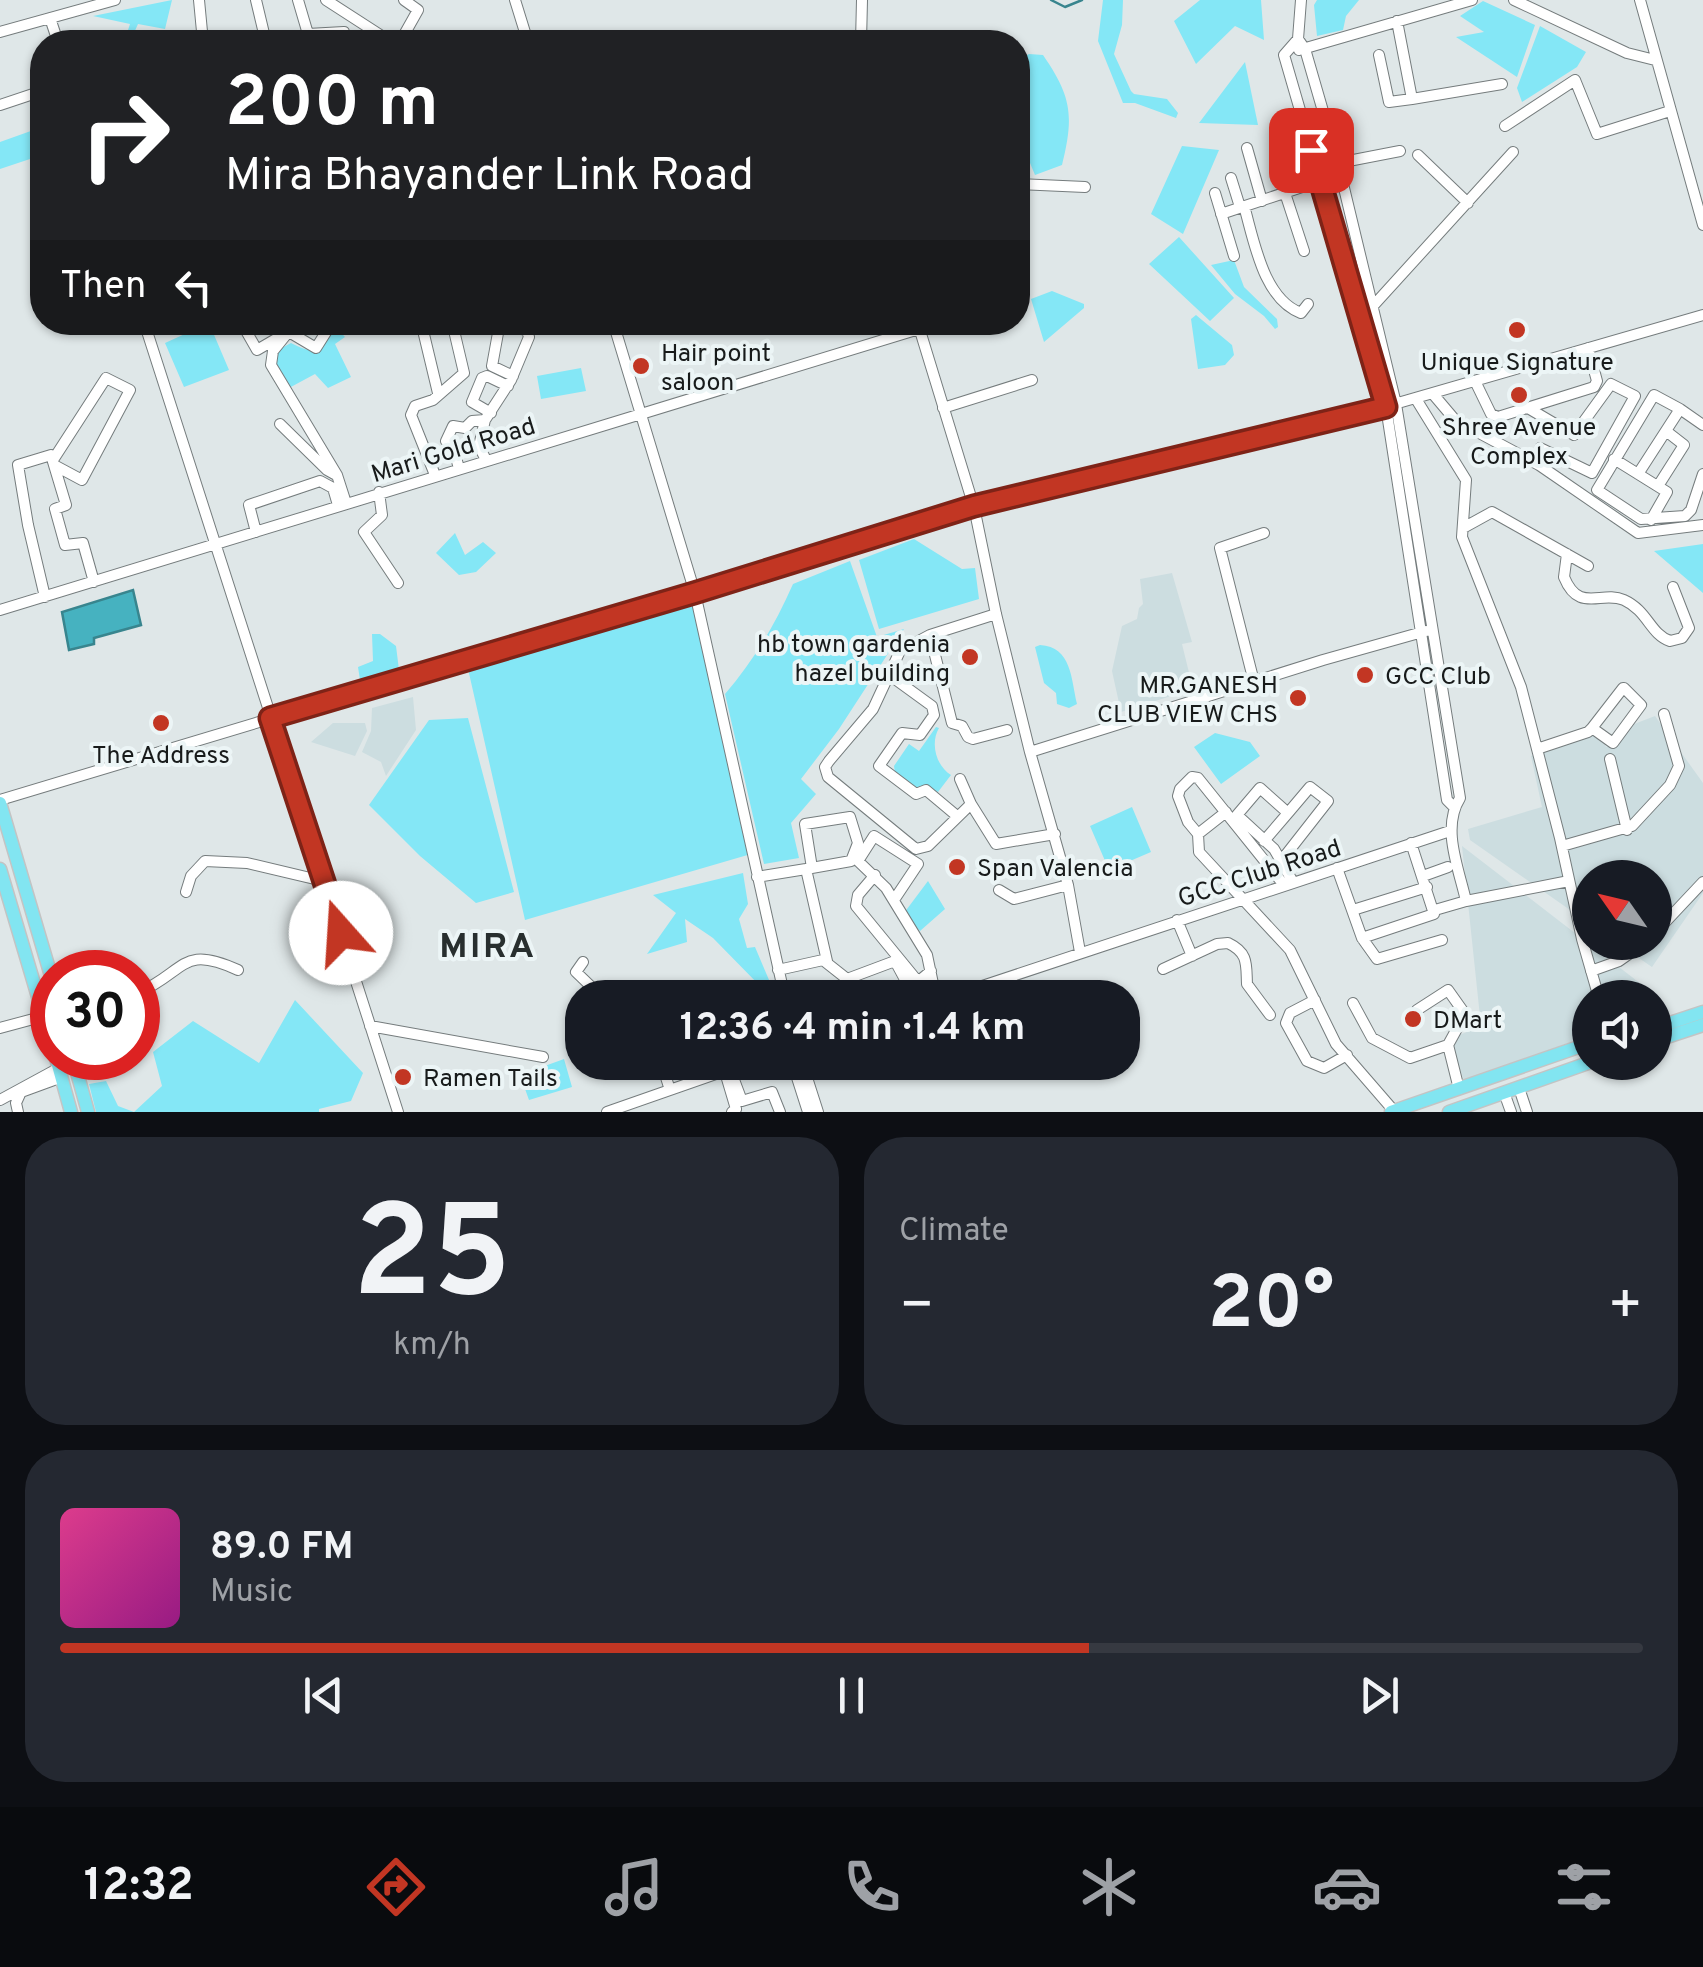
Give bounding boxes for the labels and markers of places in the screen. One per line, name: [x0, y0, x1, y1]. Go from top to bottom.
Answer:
pin: [1269, 108, 1354, 193]
marker: Unique Signature: [1506, 319, 1528, 341]
place label: Hair point saloon: [661, 339, 771, 400]
place label: Unique Signature: [1420, 348, 1614, 380]
marker: Hair point saloon: [630, 355, 652, 377]
marker: Shree Avenue Complex: [1508, 384, 1530, 406]
place label: Shree Avenue Complex: [1442, 413, 1596, 474]
place label: hb town gardenia hazel building: [757, 630, 950, 691]
marker: hb town gardenia hazel building: [959, 646, 981, 668]
place label: GCC Club: [1385, 662, 1491, 694]
marker: GCC Club: [1354, 664, 1376, 686]
place label: MR.GANESH CLUB VIEW CHS: [1097, 671, 1278, 732]
marker: MR.GANESH CLUB VIEW CHS: [1287, 687, 1309, 709]
marker: The Address: [150, 712, 172, 734]
place label: The Address: [92, 741, 230, 773]
place label: Span Valencia: [977, 854, 1133, 886]
marker: Span Valencia: [946, 856, 968, 878]
place label: DMart: [1433, 1006, 1502, 1038]
marker: DMart: [1402, 1008, 1424, 1030]
place label: Ramen Tails: [423, 1064, 558, 1096]
marker: Ramen Tails: [392, 1066, 414, 1088]

